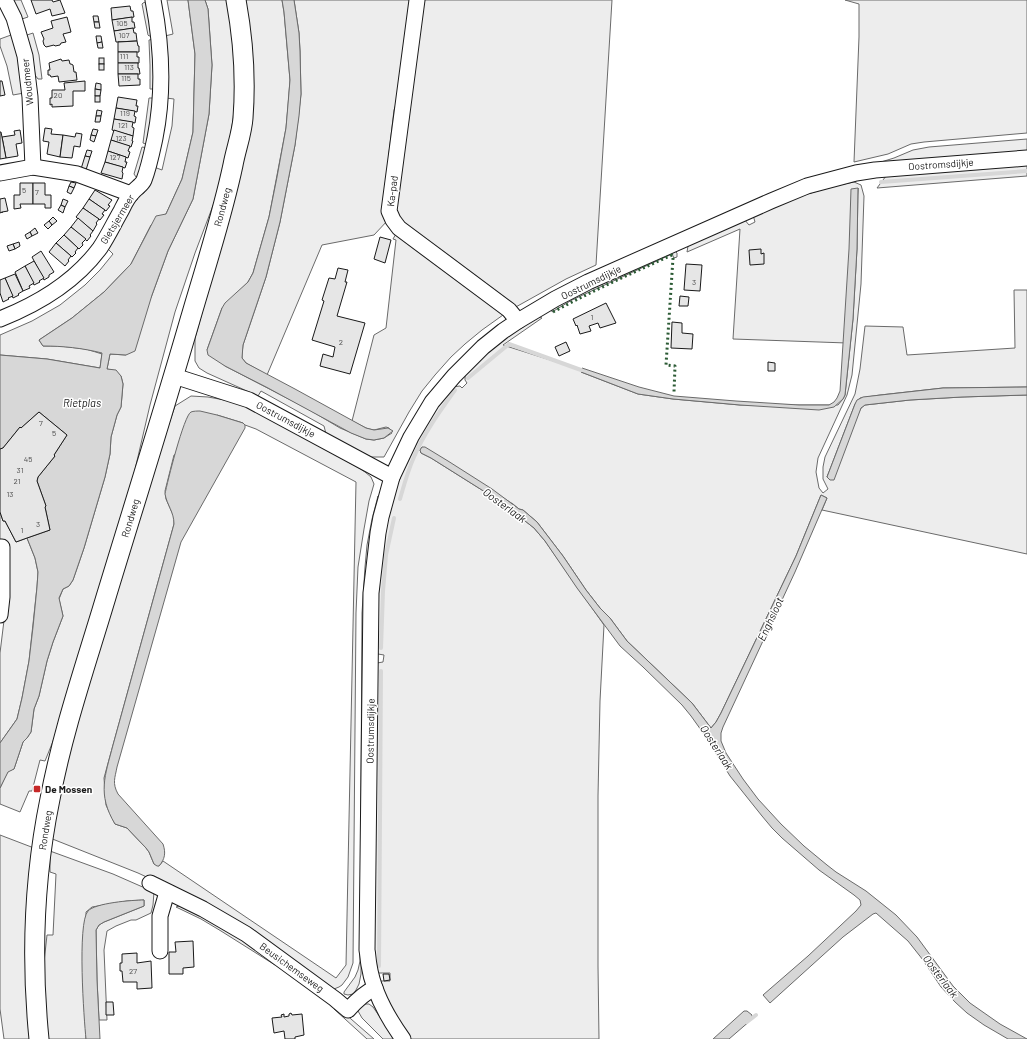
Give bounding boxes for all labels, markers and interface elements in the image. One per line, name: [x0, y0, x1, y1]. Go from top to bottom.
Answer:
house number: 105: [116, 18, 128, 28]
house number: 107: [118, 30, 130, 40]
house number: 111: [120, 51, 128, 61]
street label: Woudmeer: [19, 58, 35, 106]
house number: 113: [124, 62, 134, 72]
house number: 115: [121, 73, 131, 83]
house number: 20: [54, 90, 62, 100]
house number: 119: [120, 108, 130, 118]
house number: 121: [118, 120, 128, 130]
house number: 123: [115, 133, 127, 143]
house number: 127: [110, 152, 121, 162]
street label: Oostromsdijkje: [908, 156, 974, 172]
street label: Ka-pad: [384, 175, 400, 207]
house number: 5: [22, 185, 26, 195]
street label: Rondweg: [211, 186, 233, 228]
house number: 7: [35, 187, 39, 197]
street label: Gletsjermeer: [97, 192, 137, 246]
street label: Oostrumsdijkje: [559, 262, 623, 302]
house number: 3: [692, 277, 696, 287]
house number: 1: [591, 312, 594, 322]
house number: 2: [339, 337, 343, 347]
water label: Rietplas: [63, 396, 101, 409]
street label: Oostrumsdijkje: [254, 398, 318, 440]
house number: 7: [39, 418, 43, 428]
house number: 5: [52, 428, 56, 438]
house number: 45: [24, 454, 32, 464]
house number: 31: [17, 465, 24, 475]
house number: 21: [14, 476, 21, 486]
water label: Oosterlaak: [481, 485, 530, 525]
house number: 13: [7, 489, 13, 499]
street label: Rondweg: [118, 497, 142, 539]
house number: 3: [36, 519, 40, 529]
house number: 1: [21, 525, 24, 535]
water label: Enghsloot: [754, 595, 786, 643]
street label: Oostrumsdijkje: [363, 698, 377, 764]
water label: Oosterlaak: [698, 722, 737, 772]
place label: De Mossen: [45, 783, 92, 795]
marker: De Mossen: [32, 784, 42, 794]
street label: Rondweg: [36, 809, 54, 851]
street label: Beusichemseweg: [258, 940, 326, 994]
water label: Oosterlaak: [921, 952, 962, 1001]
house number: 27: [129, 966, 137, 976]

